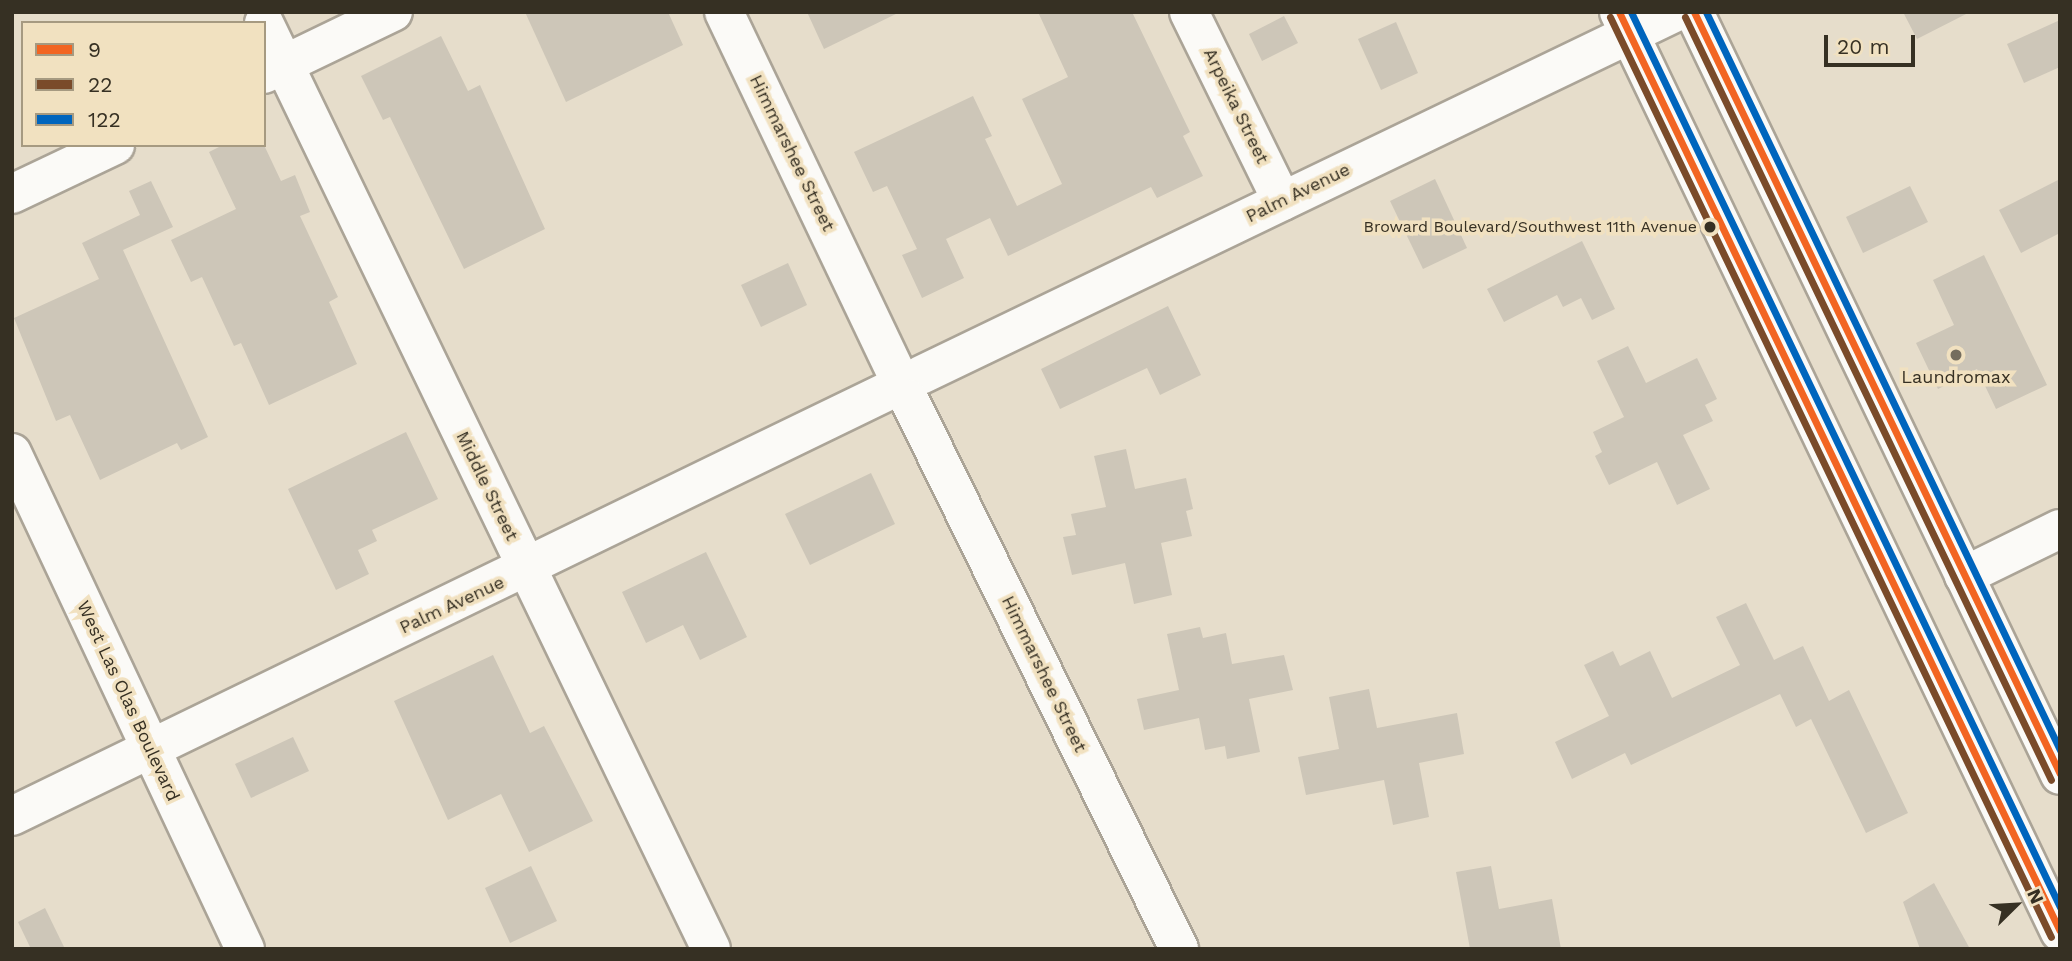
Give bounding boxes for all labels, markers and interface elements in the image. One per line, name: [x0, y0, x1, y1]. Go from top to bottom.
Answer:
legend: [21, 21, 266, 147]
scale bar: [1827, 21, 1918, 65]
text: 20 m: [1837, 34, 1889, 59]
text: 9: [88, 37, 101, 62]
street label: Arpeika Street: [1199, 45, 1273, 167]
street label: Himmarshee Street: [745, 71, 839, 235]
text: 22: [88, 72, 113, 97]
text: 122: [88, 107, 121, 132]
street label: Palm Avenue: [1242, 158, 1354, 228]
place label: Broward Boulevard/Southwest 11th Avenue: [1363, 217, 1697, 237]
marker: Broward Boulevard/Southwest 11th Avenue: [1703, 220, 1717, 234]
marker: Laundromax: [1948, 347, 1964, 363]
place label: Laundromax: [1901, 366, 2011, 388]
street label: Middle Street: [451, 428, 523, 544]
street label: Palm Avenue: [396, 571, 508, 639]
street label: Himmarshee Street: [997, 592, 1091, 756]
street label: West Las Olas Boulevard: [72, 597, 184, 805]
north arrow: [1981, 870, 2051, 940]
text: N: [2022, 885, 2049, 907]

